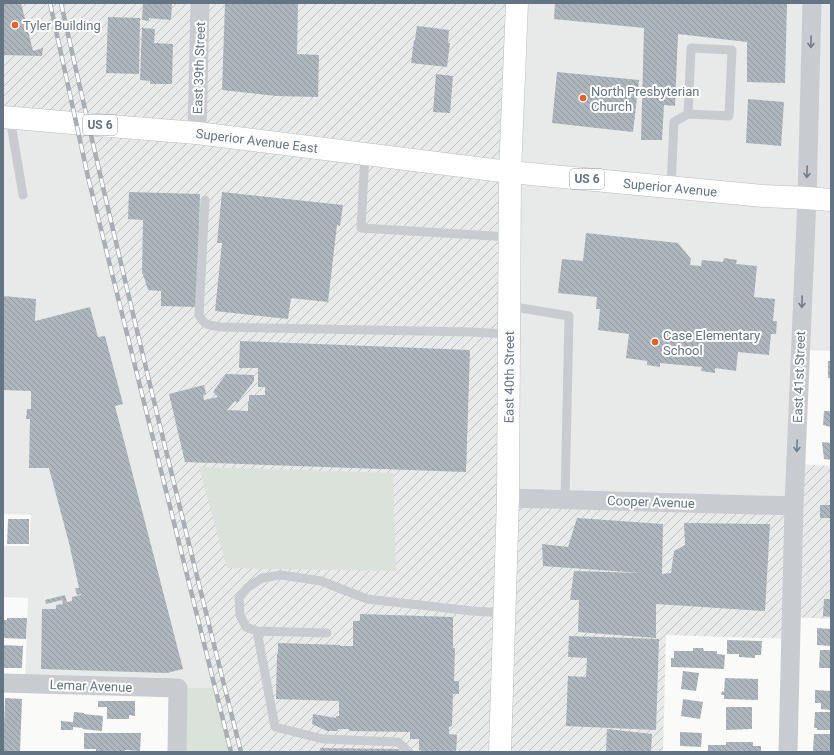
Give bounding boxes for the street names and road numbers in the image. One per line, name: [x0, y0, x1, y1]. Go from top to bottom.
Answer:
street label: East 39th Street: [190, 22, 208, 114]
road number: US 6: [83, 115, 117, 135]
street label: Superior Avenue East: [195, 125, 319, 156]
road number: US 6: [570, 169, 604, 189]
street label: Superior Avenue: [623, 175, 718, 199]
street label: East 40th Street: [501, 331, 517, 423]
street label: East 41st Street: [790, 331, 808, 423]
street label: Cooper Avenue: [607, 493, 695, 511]
street label: Lemar Avenue: [50, 677, 133, 695]

